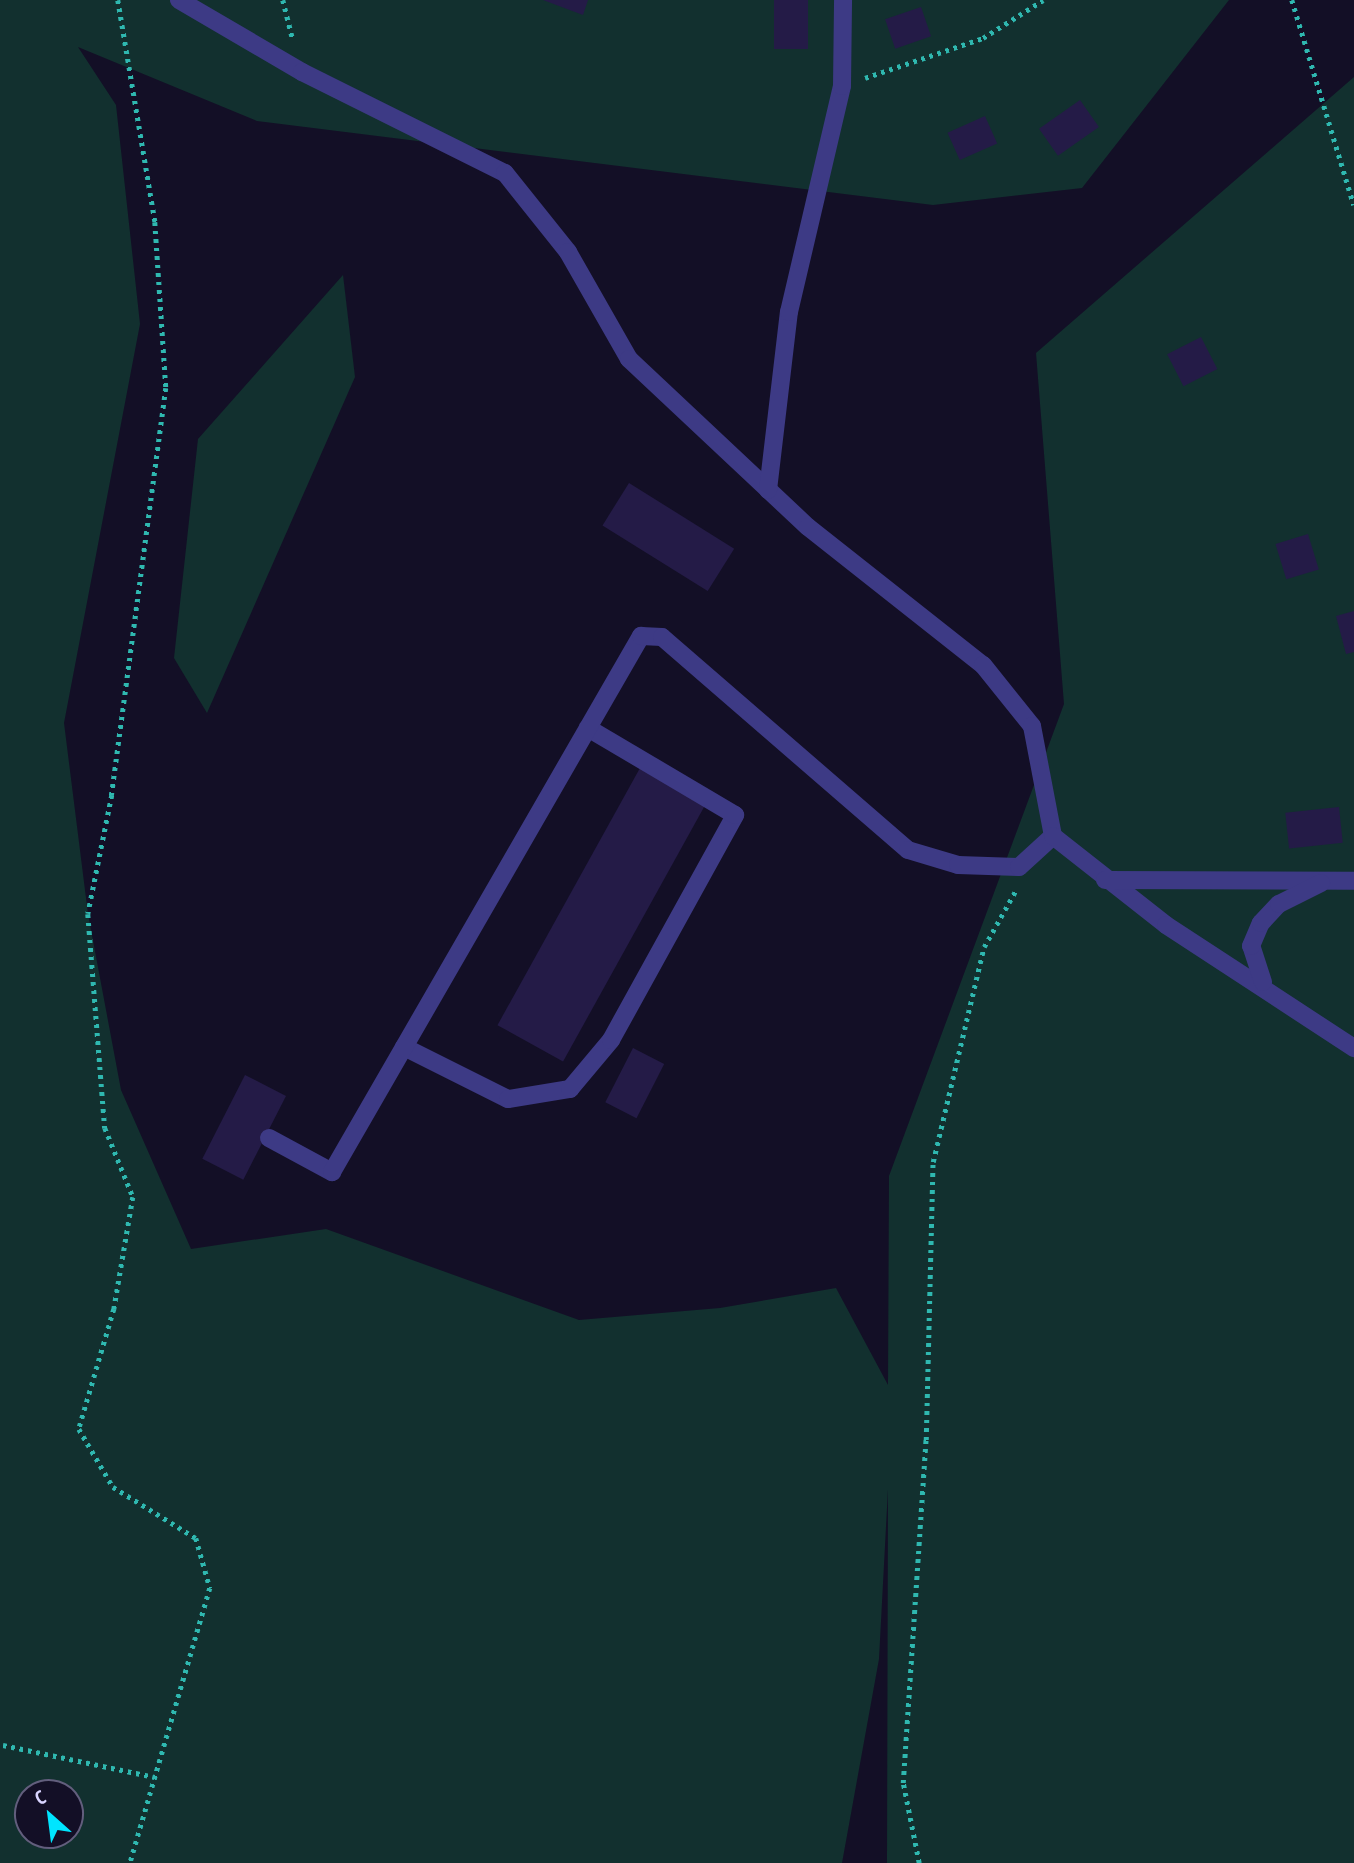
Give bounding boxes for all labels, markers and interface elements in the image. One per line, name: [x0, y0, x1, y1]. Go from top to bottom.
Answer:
north arrow: [14, 1779, 84, 1849]
text: С: [31, 1785, 50, 1810]

